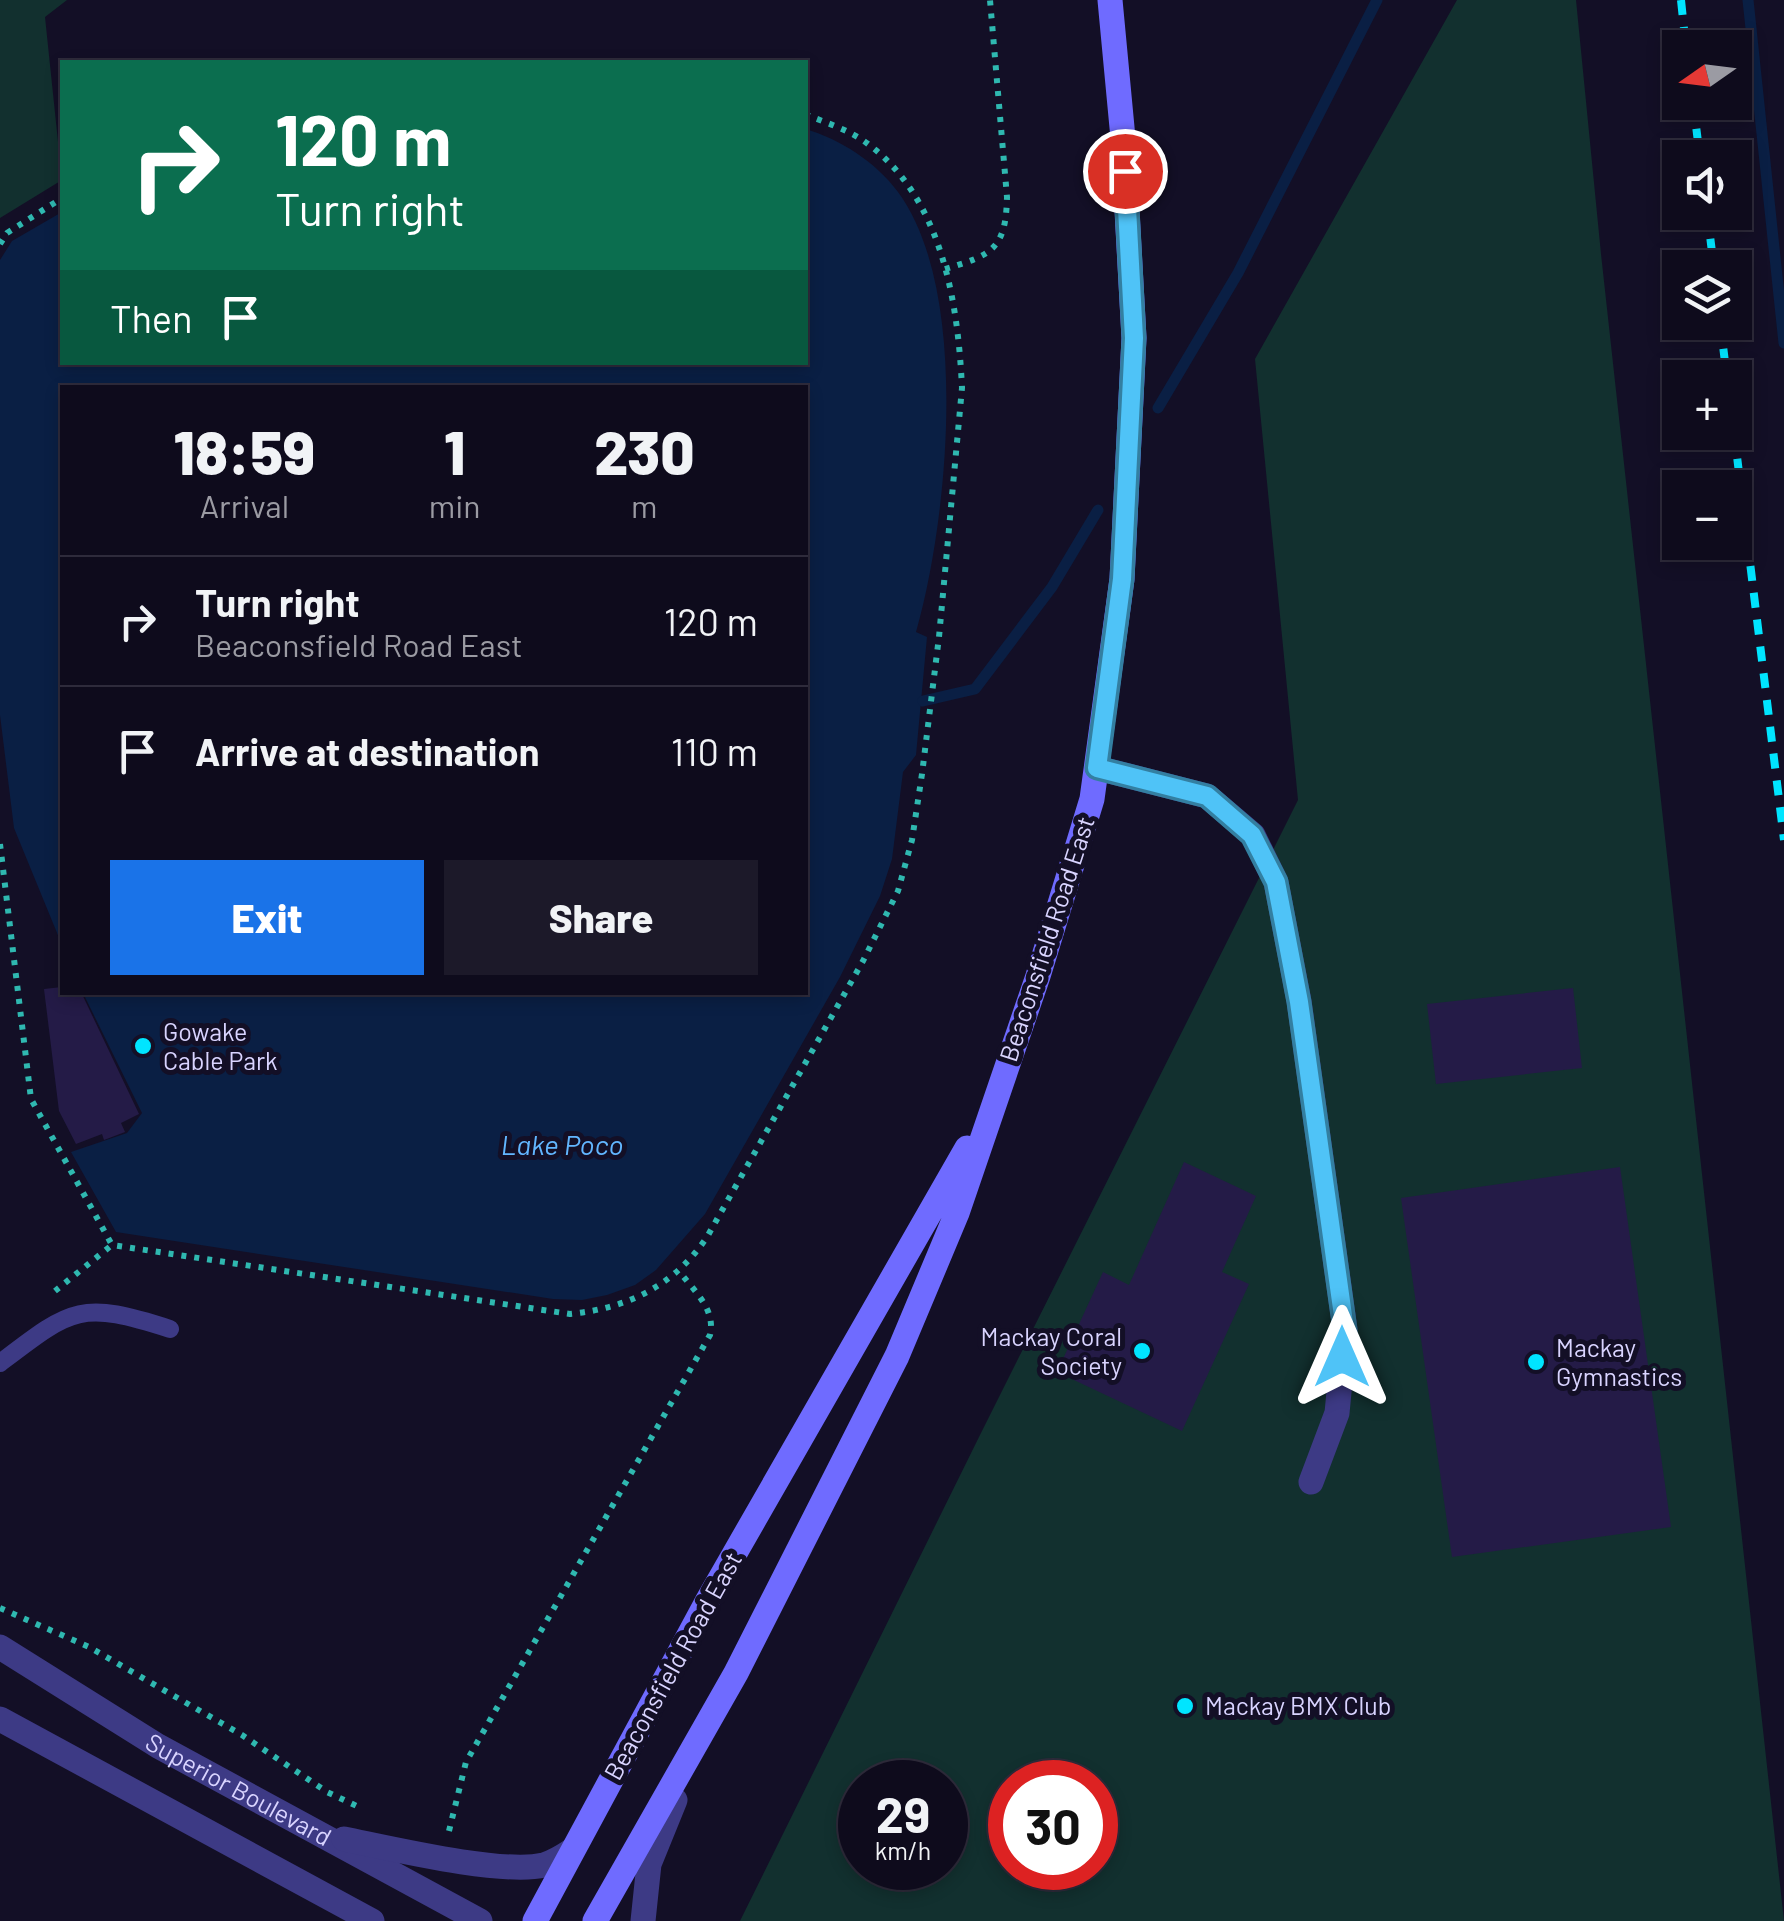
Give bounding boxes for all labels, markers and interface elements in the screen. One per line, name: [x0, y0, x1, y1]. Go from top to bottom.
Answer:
north arrow: [1662, 30, 1752, 120]
map controls: [1662, 30, 1752, 560]
text: 120 m: [275, 96, 451, 180]
icon: right: [110, 100, 240, 230]
pin: [1083, 129, 1168, 214]
button: sound: [1662, 140, 1752, 230]
icon: arrive: [1098, 144, 1153, 199]
text: Turn right: [275, 181, 465, 235]
button: layers: [1662, 250, 1752, 340]
icon: arrive: [213, 290, 268, 345]
text: Then: [110, 295, 193, 341]
button: +: [1662, 360, 1752, 450]
text: 18:59: [174, 415, 315, 487]
text: 1: [444, 415, 465, 487]
text: 230: [594, 415, 694, 487]
button: −: [1662, 470, 1752, 560]
text: Arrival: [200, 486, 289, 524]
text: min: [429, 486, 481, 524]
text: m: [631, 486, 658, 524]
text: Turn right: [195, 579, 360, 625]
icon: right: [110, 594, 165, 649]
text: 120 m: [664, 598, 758, 644]
text: Beaconsfield Road East: [195, 625, 523, 663]
icon: arrive: [110, 724, 165, 779]
text: Arrive at destination: [195, 728, 540, 774]
text: 110 m: [671, 728, 758, 774]
street label: Beaconsfield Road East: [992, 812, 1100, 1065]
button: Exit: [110, 860, 424, 975]
button: Share: [444, 860, 758, 975]
place label: Gowake Cable Park: [163, 1016, 278, 1075]
marker: Gowake Cable Park: [132, 1035, 154, 1057]
water label: Lake Poco: [501, 1127, 623, 1161]
position arrow: [1290, 1305, 1394, 1409]
place label: Mackay Coral Society: [981, 1321, 1122, 1380]
place label: Mackay Gymnastics: [1556, 1332, 1682, 1391]
marker: Mackay Coral Society: [1131, 1340, 1153, 1362]
marker: Mackay Gymnastics: [1525, 1351, 1547, 1373]
street label: Beaconsfield Road East: [597, 1546, 747, 1785]
place label: Mackay BMX Club: [1205, 1690, 1391, 1720]
marker: Mackay BMX Club: [1174, 1695, 1196, 1717]
street label: Superior Boulevard: [141, 1726, 337, 1851]
speed limit sign: 30: [988, 1760, 1118, 1890]
text: 29: [876, 1783, 930, 1843]
text: km/h: [875, 1835, 931, 1865]

